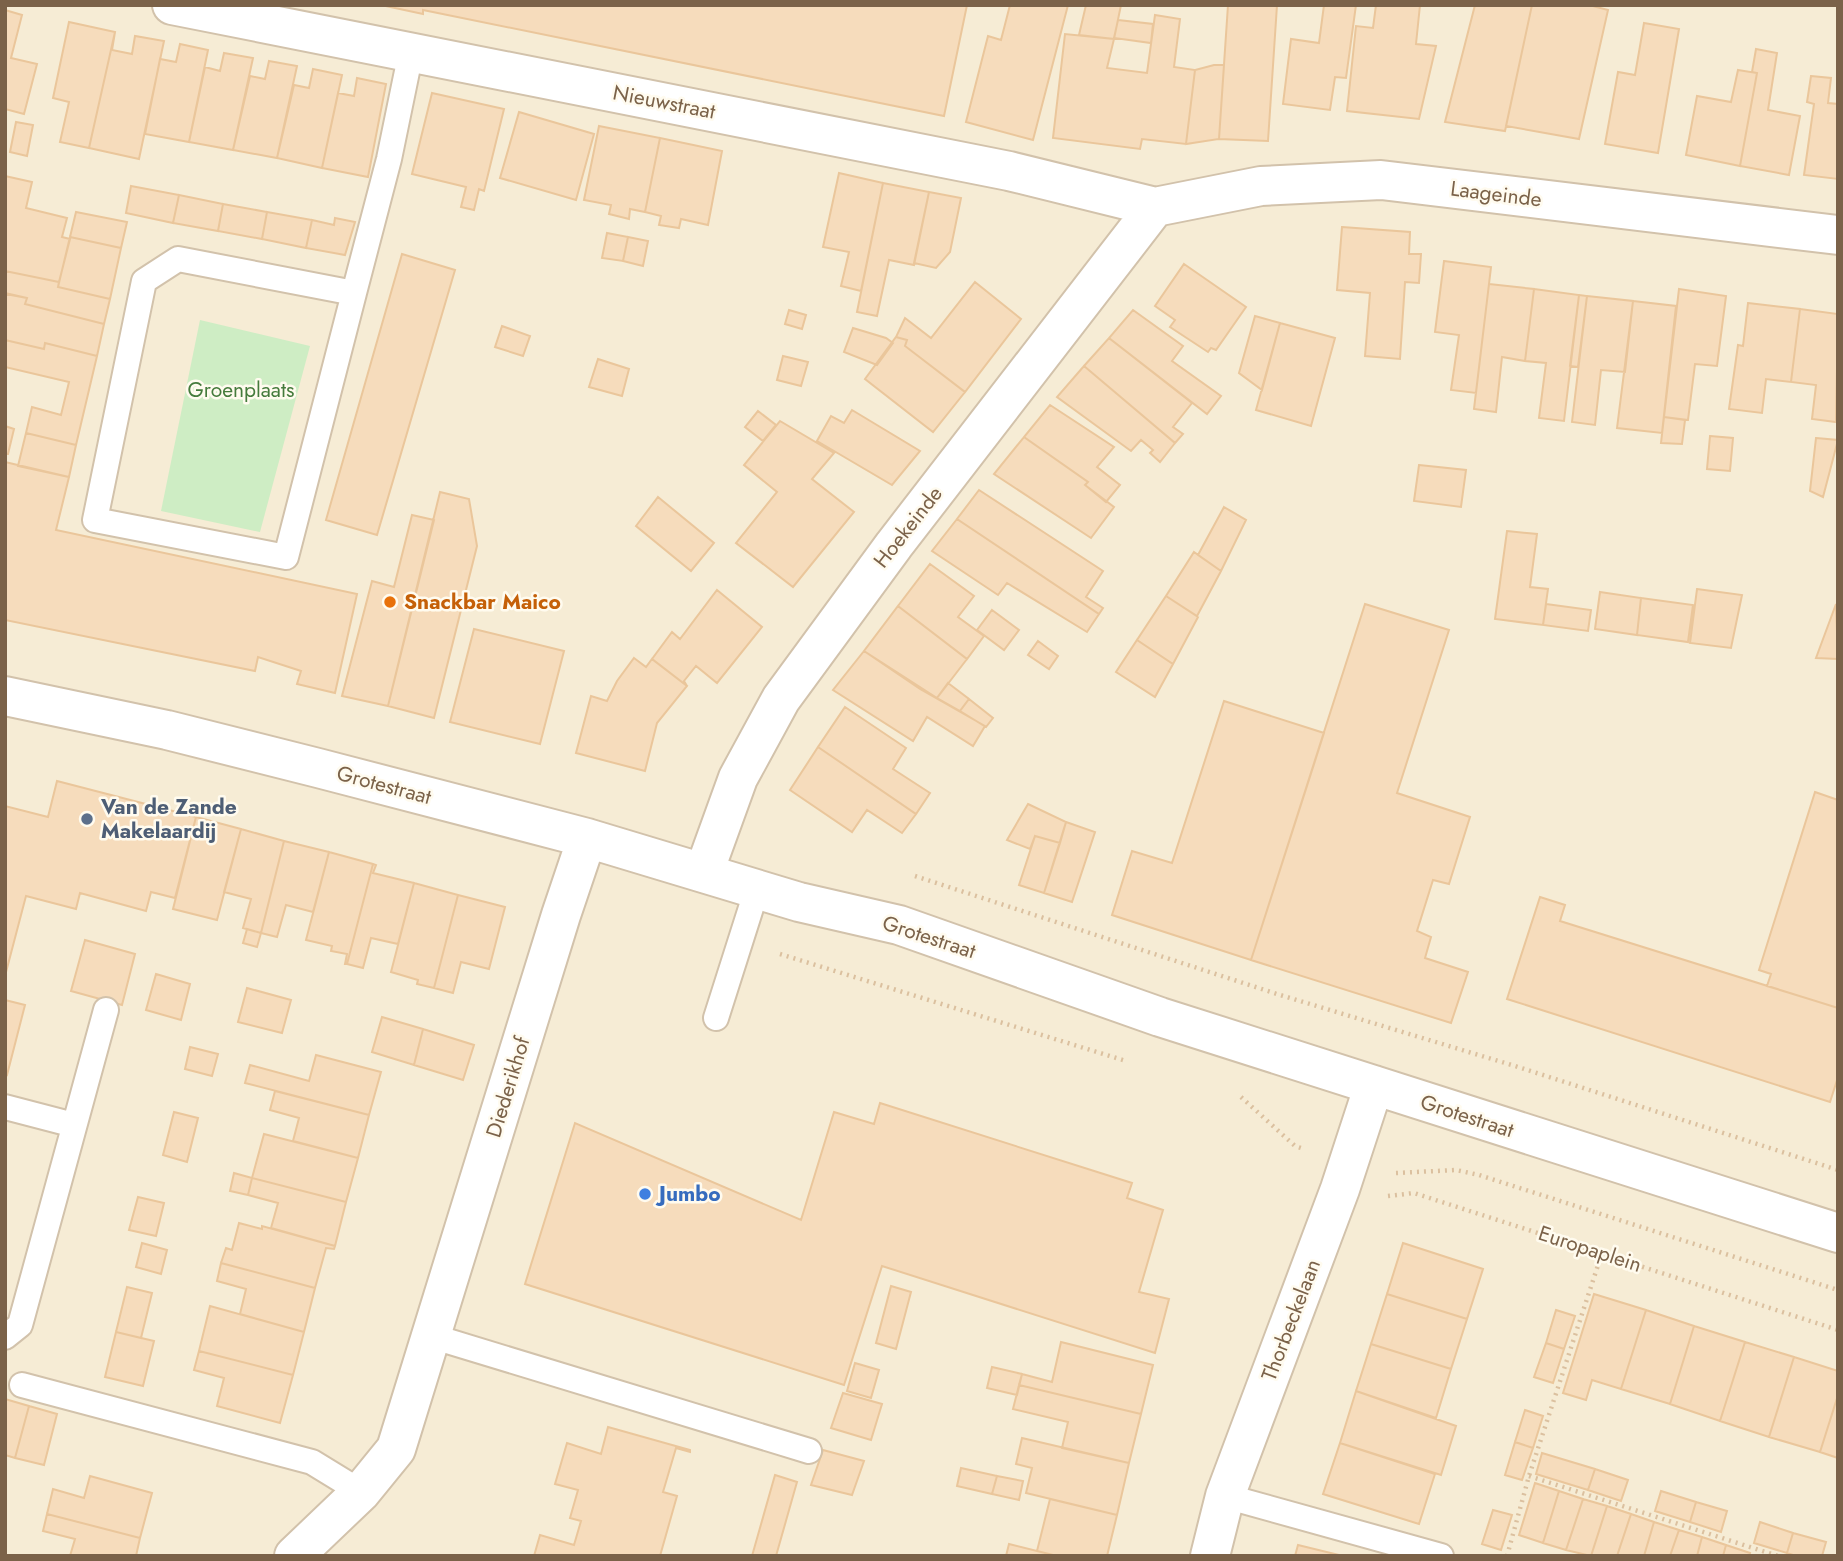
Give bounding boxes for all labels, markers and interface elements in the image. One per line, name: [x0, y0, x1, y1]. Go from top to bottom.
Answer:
street label: Nieuwstraat: [610, 77, 718, 127]
street label: Laageinde: [1449, 174, 1544, 214]
park label: Groenplaats: [188, 375, 294, 405]
street label: Hoekeinde: [867, 480, 950, 574]
place label: Snackbar Maico: [404, 587, 561, 617]
marker: Snackbar Maico: [382, 594, 398, 610]
street label: Grotestraat: [334, 758, 434, 812]
place label: Van de Zande Makelaardij: [100, 792, 237, 846]
marker: Van de Zande Makelaardij: [79, 811, 95, 827]
street label: Grotestraat: [879, 908, 979, 966]
street label: Diederikhof: [478, 1032, 538, 1141]
street label: Grotestraat: [1417, 1087, 1517, 1145]
place label: Jumbo: [655, 1179, 721, 1209]
marker: Jumbo: [637, 1186, 653, 1202]
street label: Europaplein: [1534, 1218, 1646, 1280]
street label: Thorbeckelaan: [1254, 1255, 1328, 1385]

